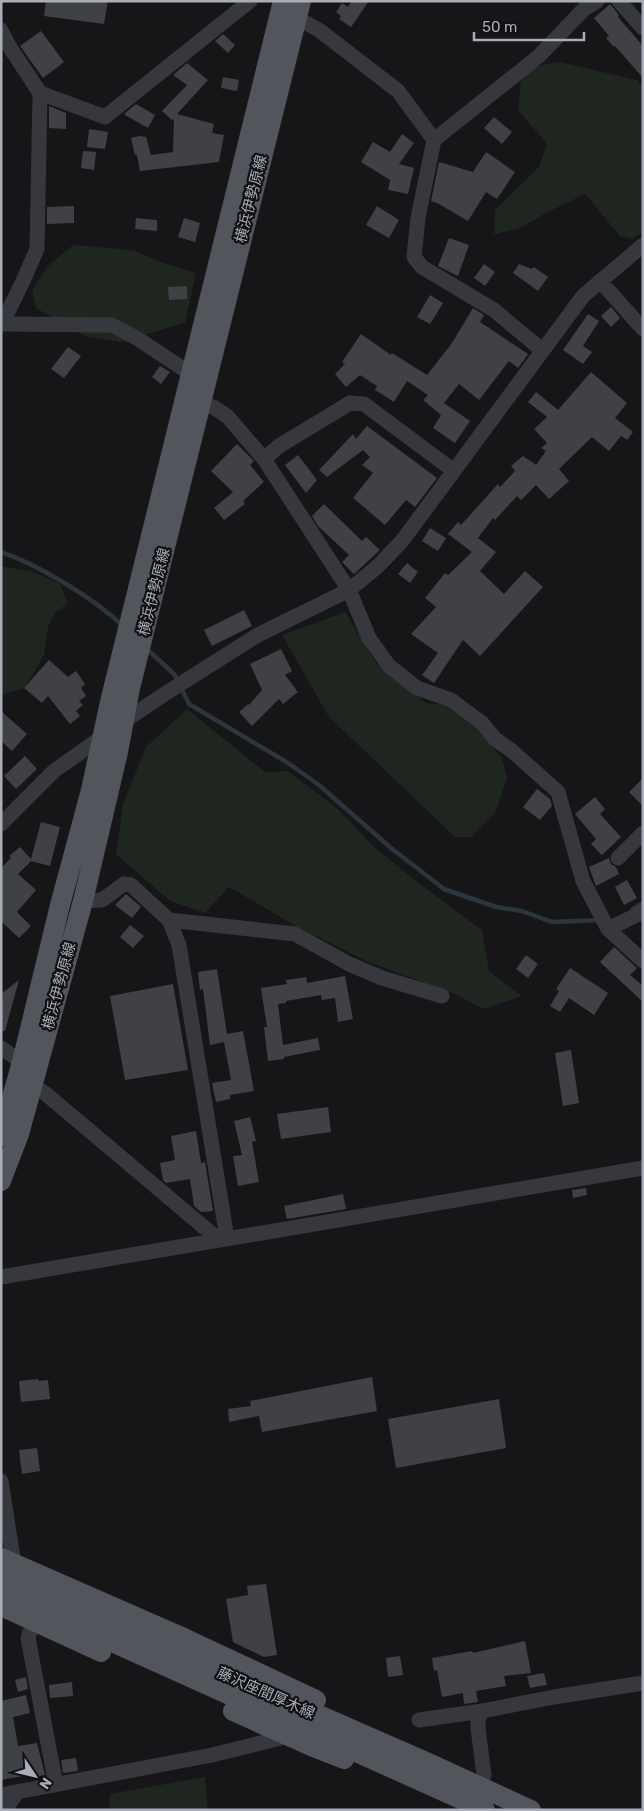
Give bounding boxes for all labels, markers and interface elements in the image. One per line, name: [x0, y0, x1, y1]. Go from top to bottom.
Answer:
scale bar: [474, 10, 584, 42]
text: 50 m: [482, 18, 517, 36]
street label: 横浜伊勢原線: [231, 153, 271, 245]
street label: 横浜伊勢原線: [134, 546, 174, 638]
street label: 横浜伊勢原線: [39, 940, 79, 1032]
street label: 藤沢座間厚木線: [214, 1663, 318, 1723]
north arrow: [10, 1751, 60, 1801]
text: N: [35, 1774, 55, 1792]

